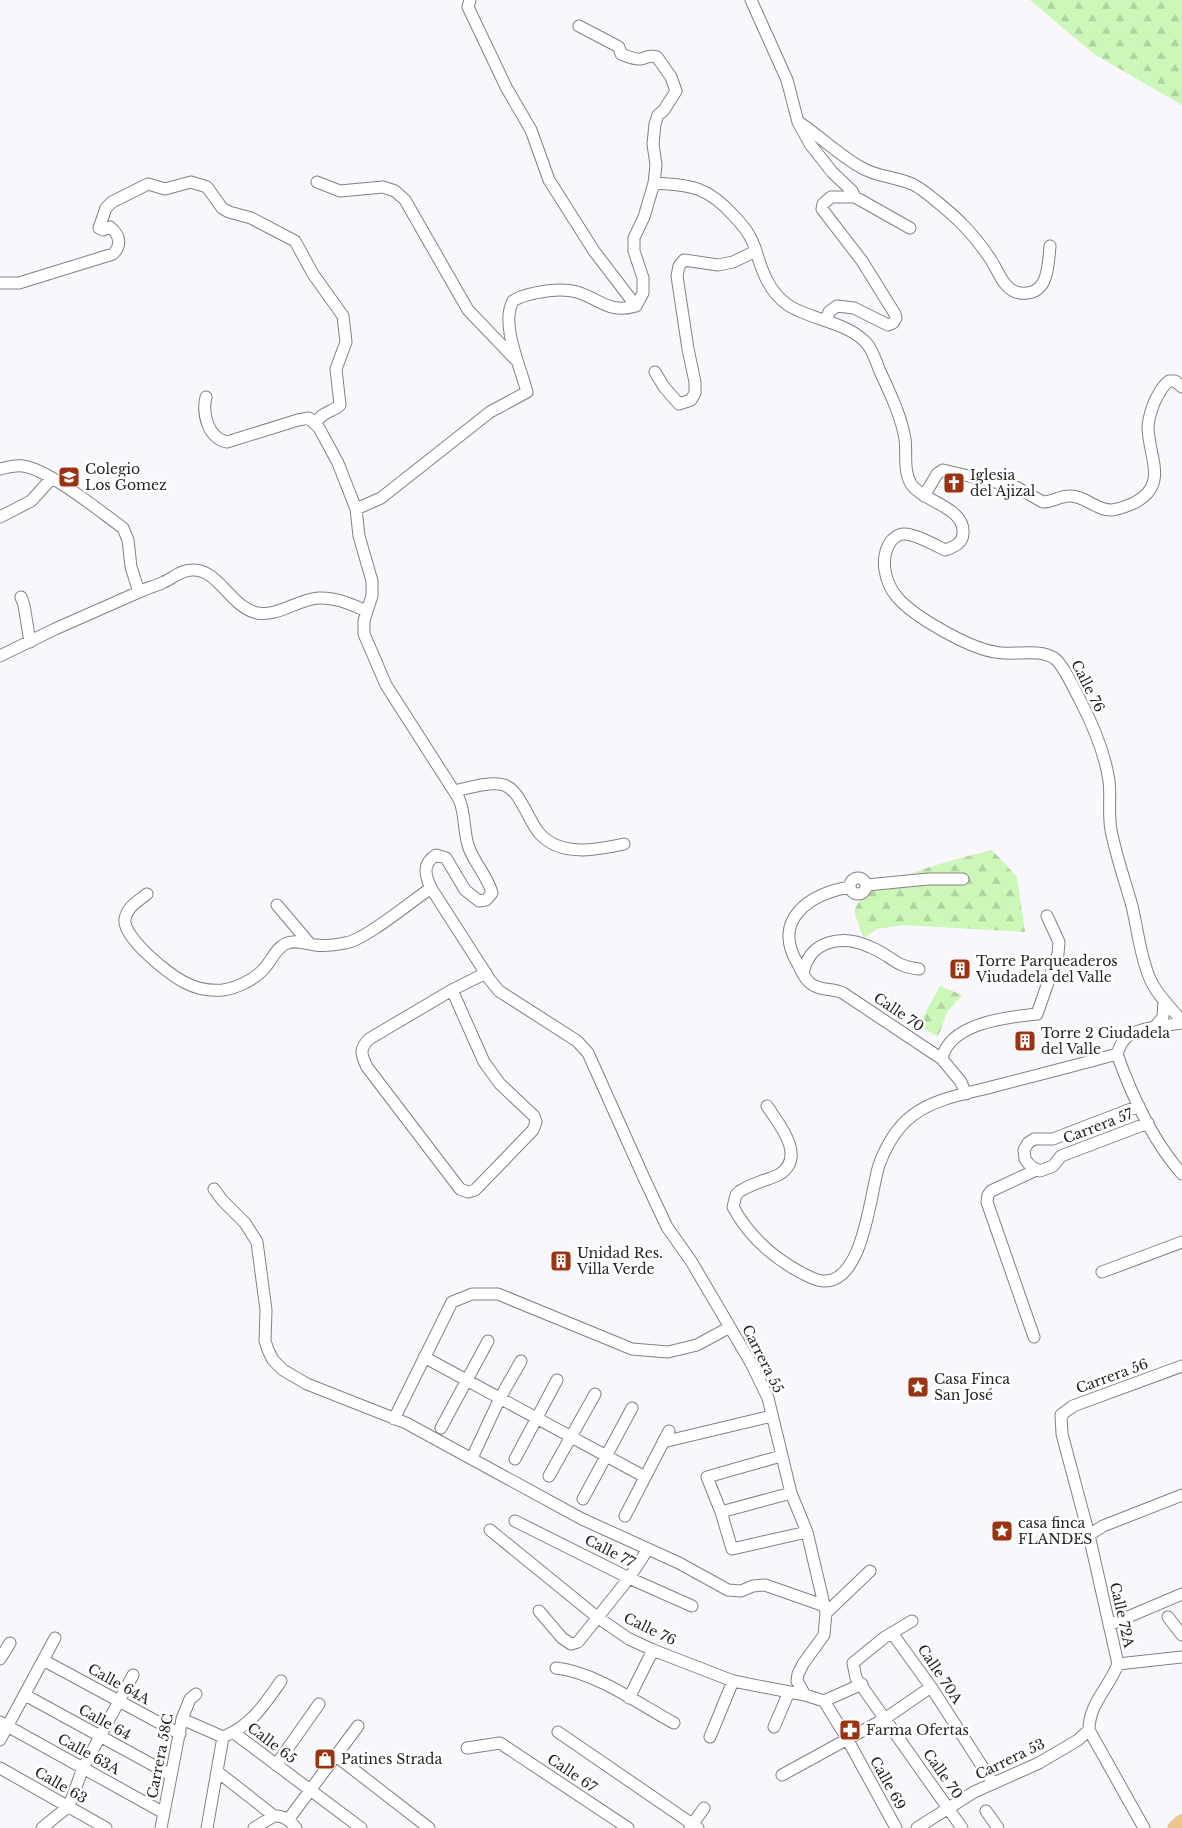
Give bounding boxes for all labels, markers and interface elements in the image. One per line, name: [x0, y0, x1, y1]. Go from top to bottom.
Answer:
place label: Colegio Los Gomez: [85, 460, 167, 494]
school or university icon: Colegio Los Gomez: [57, 465, 81, 489]
place label: Iglesia del Ajizal: [970, 466, 1036, 500]
church icon: Iglesia del Ajizal: [942, 471, 966, 495]
street label: Calle 76: [1067, 657, 1109, 715]
place label: Torre Parqueaderos Viudadela del Valle: [975, 952, 1118, 986]
building icon: Torre Parqueaderos Viudadela del Valle: [948, 957, 972, 981]
street label: Calle 70: [870, 989, 928, 1035]
place label: Torre 2 Ciudadela del Valle: [1041, 1024, 1170, 1058]
building icon: Torre 2 Ciudadela del Valle: [1013, 1029, 1037, 1053]
street label: Carrera 57: [1060, 1104, 1136, 1148]
place label: Unidad Res. Villa Verde: [576, 1244, 663, 1278]
building icon: Unidad Res. Villa Verde: [549, 1249, 573, 1273]
street label: Carrera 55: [738, 1322, 788, 1396]
street label: Carrera 56: [1073, 1355, 1151, 1397]
place label: Casa Finca San José: [934, 1370, 1010, 1404]
place icon: Casa Finca San José: [906, 1375, 930, 1399]
place label: casa finca FLANDES: [1018, 1514, 1092, 1548]
place icon: casa finca FLANDES: [990, 1519, 1014, 1543]
street label: Calle 77: [582, 1531, 639, 1572]
street label: Calle 72A: [1106, 1581, 1138, 1650]
street label: Calle 76: [621, 1609, 679, 1649]
street label: Calle 70A: [914, 1641, 967, 1707]
street label: Calle 64A: [85, 1660, 153, 1708]
street label: Calle 64: [76, 1700, 134, 1744]
street label: Carrera 58C: [143, 1712, 177, 1800]
pharmacy icon: Farma Ofertas: [838, 1718, 862, 1742]
street label: Calle 65: [244, 1719, 300, 1767]
place label: Farma Ofertas: [866, 1721, 969, 1739]
street label: Calle 63A: [55, 1730, 124, 1779]
street label: Carrera 53: [972, 1734, 1048, 1784]
street label: Calle 70: [919, 1745, 967, 1803]
shop icon: Patines Strada: [313, 1747, 337, 1771]
place label: Patines Strada: [341, 1750, 442, 1768]
street label: Calle 67: [544, 1750, 601, 1797]
street label: Calle 69: [866, 1753, 910, 1813]
street label: Calle 63: [31, 1763, 91, 1807]

